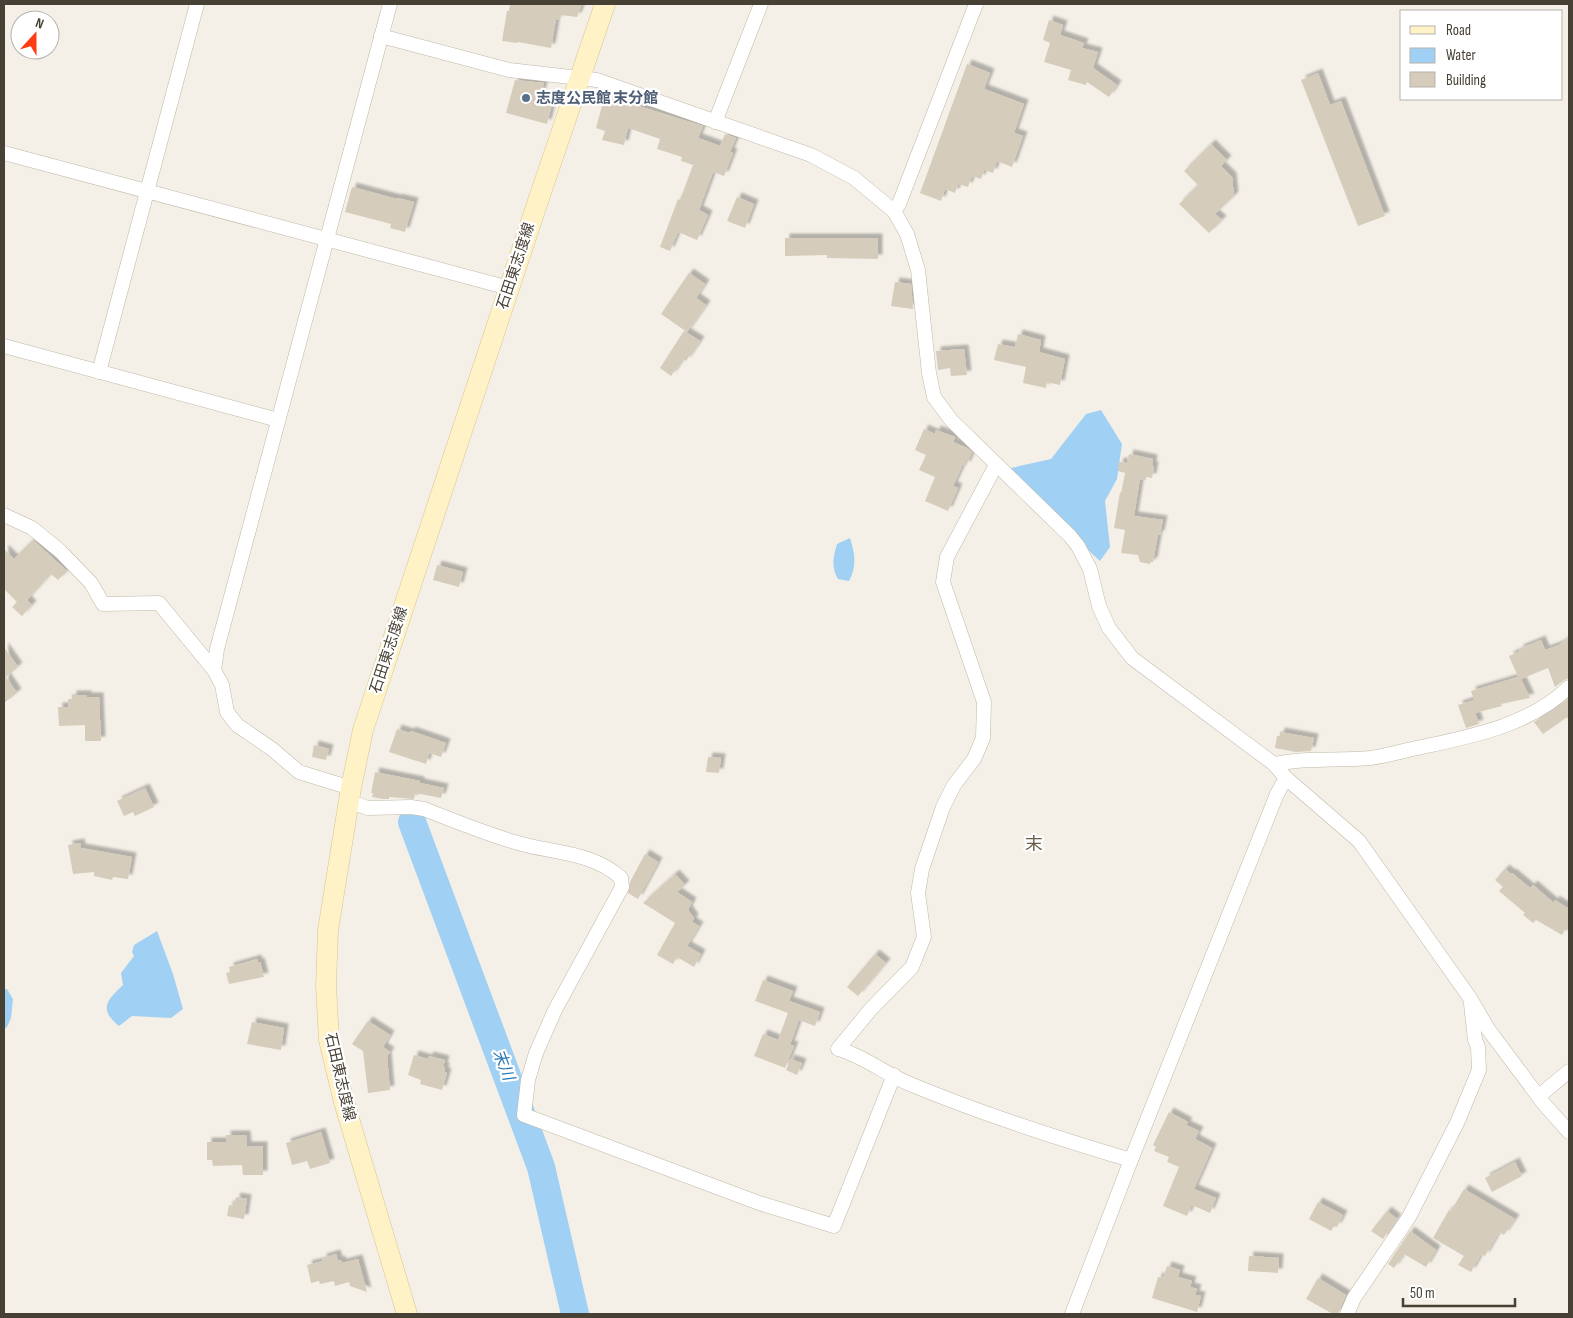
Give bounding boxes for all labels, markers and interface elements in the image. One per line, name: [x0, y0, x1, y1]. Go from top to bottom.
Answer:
north arrow: [10, 10, 60, 60]
legend: [1400, 10, 1563, 100]
text: N: [33, 14, 46, 33]
text: Road: [1446, 21, 1471, 40]
text: Water: [1446, 46, 1477, 65]
text: Building: [1446, 71, 1486, 90]
place label: 志度公民館 末分館: [536, 89, 658, 108]
marker: 志度公民館 末分館: [520, 92, 532, 104]
street label: 石田東志度線: [493, 220, 539, 312]
street label: 石田東志度線: [366, 604, 412, 696]
district label: 末: [1025, 834, 1043, 855]
street label: 石田東志度線: [321, 1031, 359, 1123]
water label: 末川: [488, 1047, 518, 1085]
scale bar: [1403, 1276, 1516, 1308]
text: 50 m: [1410, 1284, 1435, 1303]

